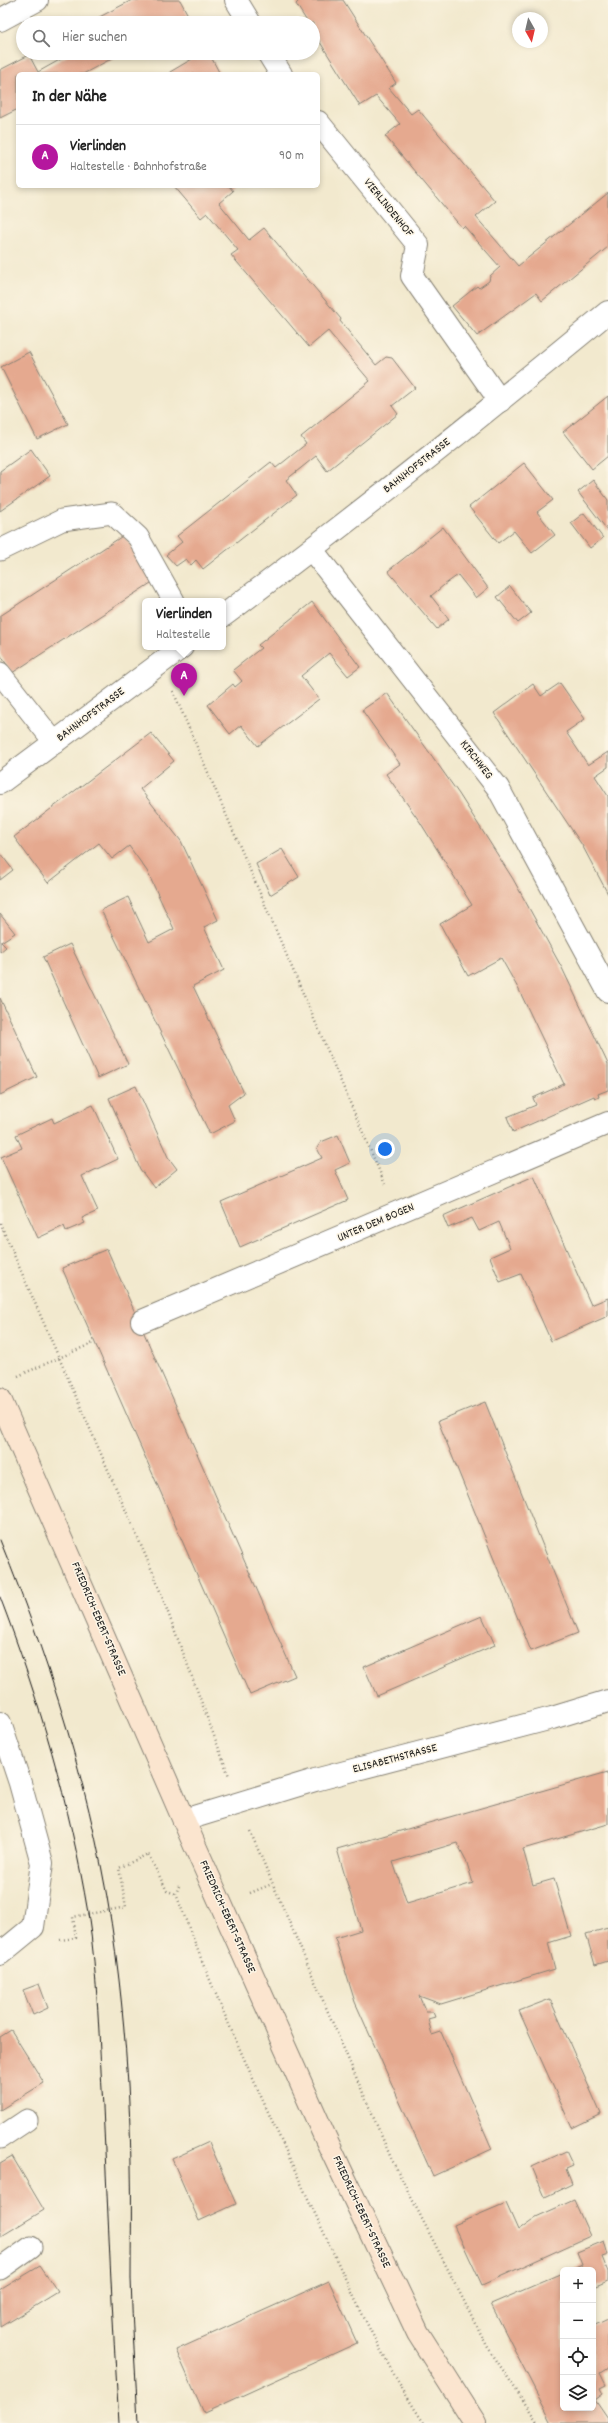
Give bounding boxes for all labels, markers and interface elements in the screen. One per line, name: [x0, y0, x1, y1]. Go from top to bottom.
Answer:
north arrow: [512, 12, 548, 48]
search box: [16, 16, 320, 60]
icon: search: [30, 27, 52, 49]
text: Hier suchen: [62, 27, 127, 49]
text: In der Nähe: [32, 86, 107, 110]
text: Vierlinden: [70, 136, 126, 158]
text: A: [41, 147, 49, 166]
text: 90 m: [279, 147, 304, 166]
text: Haltestelle · Bahnhofstraße: [70, 158, 207, 177]
street label: VIERLINDENHOF: [359, 175, 417, 242]
street label: BAHNHOFSTRASSE: [380, 434, 455, 498]
popup: [142, 598, 226, 650]
text: Vierlinden: [156, 604, 212, 626]
text: Haltestelle: [156, 626, 210, 645]
pin: A: [171, 663, 197, 696]
street label: BAHNHOFSTRASSE: [53, 683, 129, 746]
street label: KIRCHWEG: [455, 737, 497, 783]
your location: [375, 1139, 395, 1159]
street label: UNTER DEM BOGEN: [335, 1199, 417, 1247]
street label: FRIEDRICH-EBERT-STRASSE: [66, 1559, 130, 1679]
street label: ELISABETHSTRASSE: [351, 1739, 440, 1778]
street label: FRIEDRICH-EBERT-STRASSE: [194, 1858, 260, 1977]
street label: FRIEDRICH-EBERT-STRASSE: [327, 2153, 395, 2271]
map controls: [560, 2267, 596, 2411]
button: +: [560, 2267, 596, 2303]
button: −: [560, 2303, 596, 2339]
button: locate: [560, 2339, 596, 2375]
button: layers: [560, 2375, 596, 2411]

